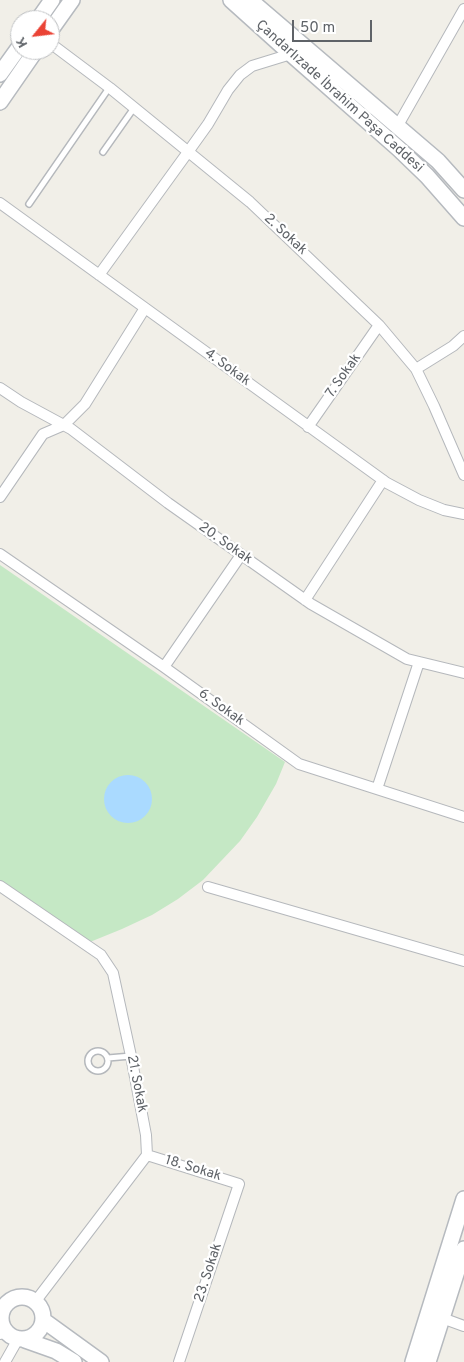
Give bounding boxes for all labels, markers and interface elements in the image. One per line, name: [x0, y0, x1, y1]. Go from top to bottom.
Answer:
north arrow: [10, 10, 60, 60]
scale bar: [294, 10, 374, 42]
street label: Çandarlızade İbrahim Paşa Caddesi: [252, 17, 426, 177]
text: 50 m: [300, 19, 335, 38]
text: K: [12, 34, 32, 50]
street label: 2. Sokak: [260, 211, 310, 259]
street label: 4. Sokak: [201, 346, 253, 390]
street label: 7. Sokak: [323, 351, 365, 401]
street label: 20. Sokak: [195, 519, 255, 569]
street label: 6. Sokak: [195, 686, 247, 730]
street label: 21. Sokak: [122, 1054, 150, 1114]
street label: 18. Sokak: [163, 1152, 223, 1186]
street label: 23. Sokak: [192, 1241, 226, 1305]

